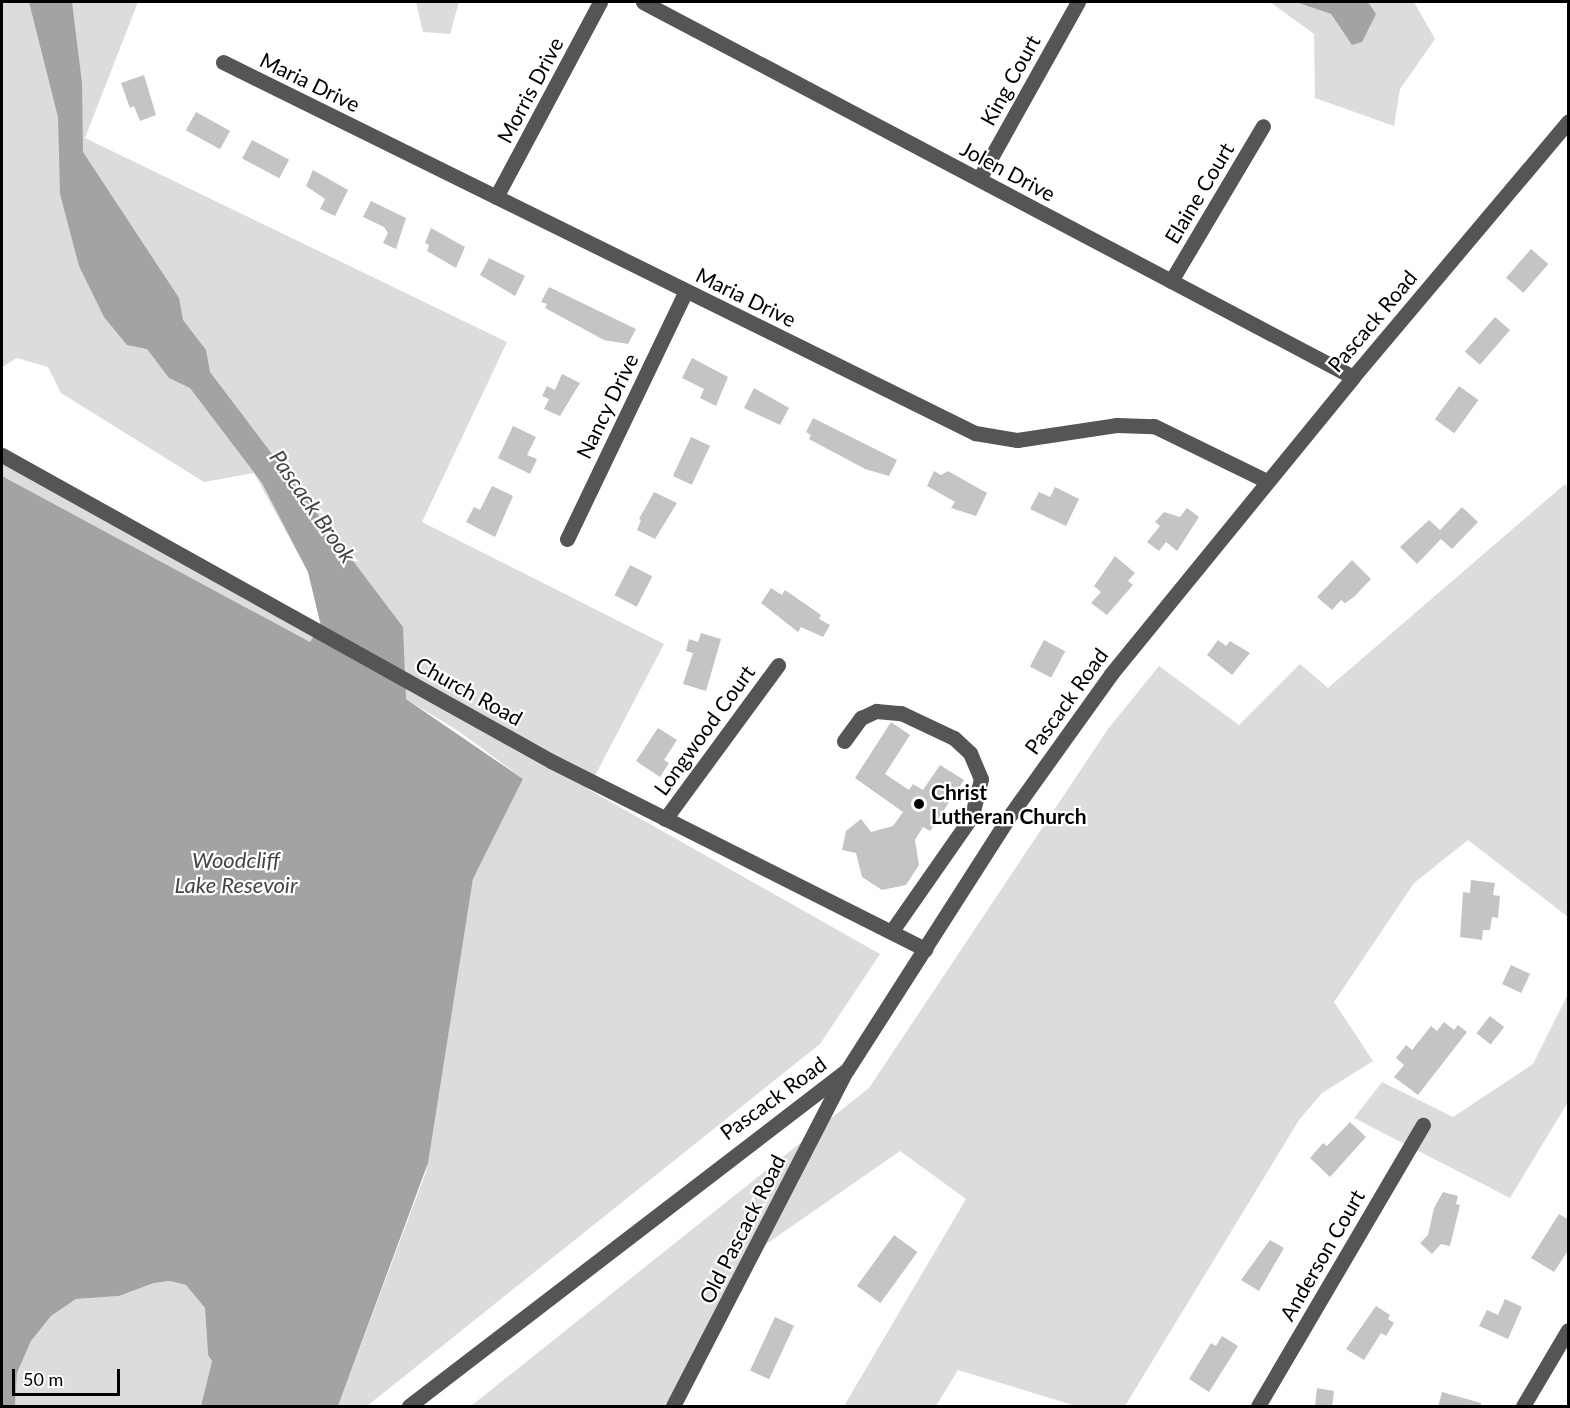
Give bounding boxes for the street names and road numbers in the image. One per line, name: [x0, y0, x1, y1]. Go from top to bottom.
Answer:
street label: King Court: [975, 30, 1045, 130]
street label: Morris Drive: [492, 33, 568, 147]
street label: Maria Drive: [256, 47, 364, 117]
street label: Jolen Drive: [956, 136, 1060, 206]
street label: Elaine Court: [1159, 138, 1239, 248]
street label: Maria Drive: [692, 262, 800, 332]
street label: Pascack Road: [1322, 265, 1422, 377]
street label: Nancy Drive: [571, 349, 643, 463]
street label: Pascack Road: [1019, 643, 1113, 759]
street label: Church Road: [411, 651, 527, 731]
street label: Longwood Court: [648, 660, 760, 800]
street label: Pascack Road: [715, 1051, 831, 1145]
street label: Old Pascack Road: [694, 1150, 790, 1308]
street label: Anderson Court: [1274, 1185, 1370, 1325]

